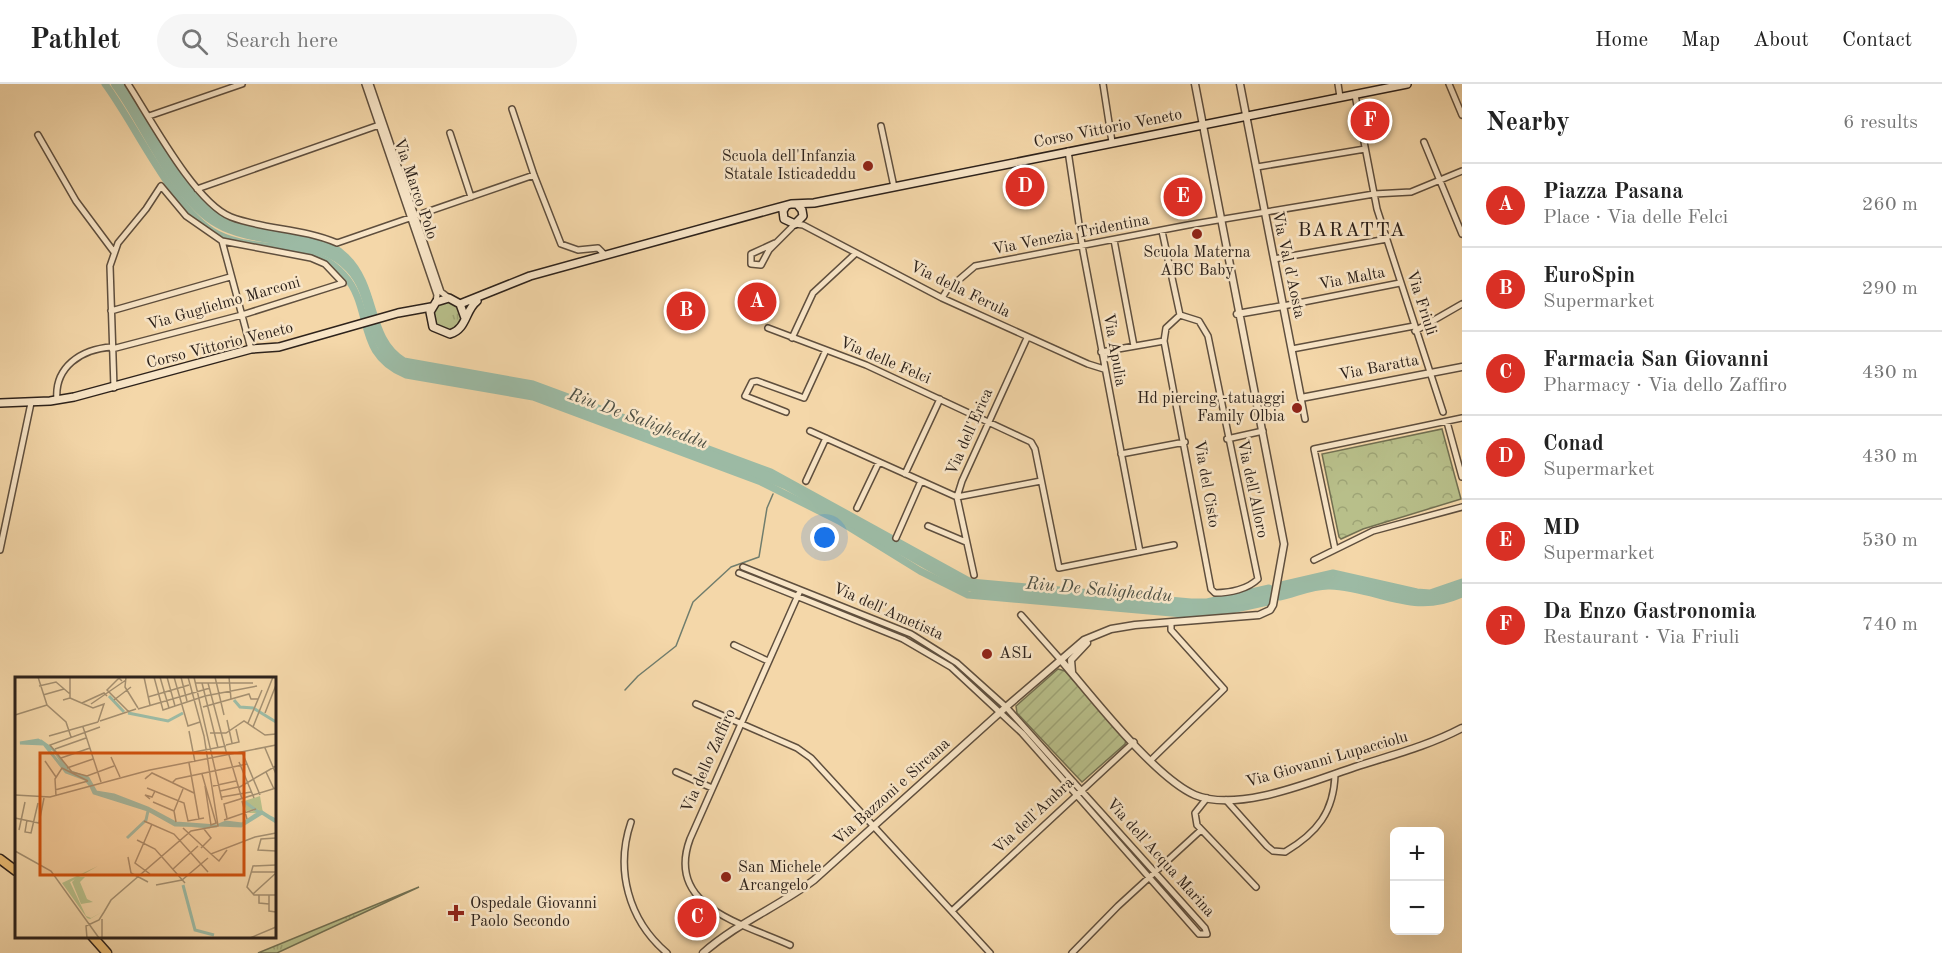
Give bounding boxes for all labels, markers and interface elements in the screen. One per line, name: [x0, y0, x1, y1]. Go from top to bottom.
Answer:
search box: [157, 14, 577, 68]
icon: search: [178, 25, 211, 58]
text: Pathlet: [30, 27, 121, 55]
text: Search here: [226, 30, 338, 52]
text: Home: [1595, 30, 1648, 51]
text: Map: [1681, 30, 1720, 51]
text: About: [1753, 30, 1809, 51]
text: Contact: [1842, 30, 1912, 51]
pin: F: [1350, 99, 1390, 144]
street label: Corso Vittorio Veneto: [1033, 107, 1184, 151]
text: Nearby: [1486, 110, 1570, 136]
text: 6 results: [1843, 113, 1918, 133]
street label: Via Marco Polo: [390, 136, 440, 242]
place label: Scuola dell'Infanzia Statale Isticadeddu: [722, 149, 856, 183]
marker: Scuola dell'Infanzia Statale Isticadeddu: [861, 159, 875, 173]
pin: D: [1006, 164, 1044, 210]
pin: E: [1164, 174, 1202, 220]
text: Piazza Pasana: [1543, 181, 1683, 203]
text: A: [1498, 195, 1513, 215]
text: 260 m: [1862, 195, 1918, 215]
text: Place · Via delle Felci: [1543, 208, 1728, 228]
street label: Via Val d'Aosta: [1269, 210, 1307, 320]
street label: Via Venezia Tridentina: [991, 212, 1151, 258]
district label: BARATTA: [1298, 221, 1406, 241]
marker: Scuola Materna ABC Baby: [1190, 227, 1204, 241]
place label: Scuola Materna ABC Baby: [1143, 245, 1251, 279]
street label: Via della Ferula: [907, 259, 1013, 321]
street label: Via Malta: [1317, 265, 1387, 293]
text: EuroSpin: [1543, 265, 1635, 287]
street label: Via Friuli: [1403, 269, 1439, 337]
street label: Via Guglielmo Marconi: [146, 275, 302, 333]
text: B: [1498, 279, 1513, 299]
text: 290 m: [1862, 279, 1918, 299]
pin: A: [738, 280, 777, 324]
pin: B: [666, 288, 706, 334]
text: Supermarket: [1543, 292, 1654, 312]
street label: Via Apulia: [1100, 312, 1128, 388]
street label: Corso Vittorio Veneto: [145, 320, 295, 372]
street label: Via delle Felci: [837, 335, 933, 387]
text: Farmacia San Giovanni: [1543, 349, 1769, 371]
street label: Via Baratta: [1338, 352, 1420, 384]
text: C: [1499, 363, 1512, 383]
text: 430 m: [1862, 363, 1918, 383]
text: Pharmacy · Via dello Zaffiro: [1543, 376, 1787, 396]
water label: Riu De Saligheddu: [565, 385, 710, 453]
street label: Via dell'Erica: [944, 386, 996, 478]
place label: Hd piercing -tatuaggi Family Olbia: [1137, 391, 1285, 425]
marker: Hd piercing -tatuaggi Family Olbia: [1290, 401, 1304, 415]
text: Conad: [1543, 433, 1604, 455]
street label: Via del Cisto: [1190, 439, 1222, 529]
street label: Via dell'Alloro: [1234, 439, 1270, 540]
text: D: [1498, 447, 1513, 467]
text: 430 m: [1862, 447, 1918, 467]
text: Supermarket: [1543, 460, 1654, 480]
text: MD: [1543, 517, 1580, 539]
your location: [810, 523, 839, 552]
text: E: [1499, 531, 1512, 551]
text: 530 m: [1862, 531, 1918, 551]
text: Supermarket: [1543, 544, 1654, 564]
water label: Riu De Saligheddu: [1024, 575, 1173, 605]
street label: Via dell'Ametista: [830, 580, 946, 644]
text: Da Enzo Gastronomia: [1543, 601, 1756, 623]
text: F: [1499, 615, 1512, 635]
text: 740 m: [1862, 615, 1918, 635]
text: Restaurant · Via Friuli: [1543, 628, 1739, 648]
place label: ASL: [999, 646, 1032, 662]
marker: ASL: [980, 647, 994, 661]
inset map: [15, 677, 276, 938]
street label: Via dello Zaffiro: [679, 707, 739, 815]
street label: Via Giovanni Lupacciolu: [1244, 729, 1410, 791]
street label: Via Bazzoni e Sircana: [831, 736, 953, 848]
street label: Via dell'Ambra: [990, 775, 1078, 857]
street label: Via dell'Acqua Marina: [1103, 796, 1217, 920]
map controls: [1390, 827, 1444, 935]
button: +: [1390, 827, 1444, 881]
place label: San Michele Arcangelo: [738, 860, 821, 894]
marker: San Michele Arcangelo: [719, 870, 733, 884]
button: −: [1390, 881, 1444, 935]
place label: Ospedale Giovanni Paolo Secondo: [470, 896, 597, 930]
pin: C: [678, 896, 716, 940]
marker: Ospedale Giovanni Paolo Secondo: [447, 904, 465, 922]

